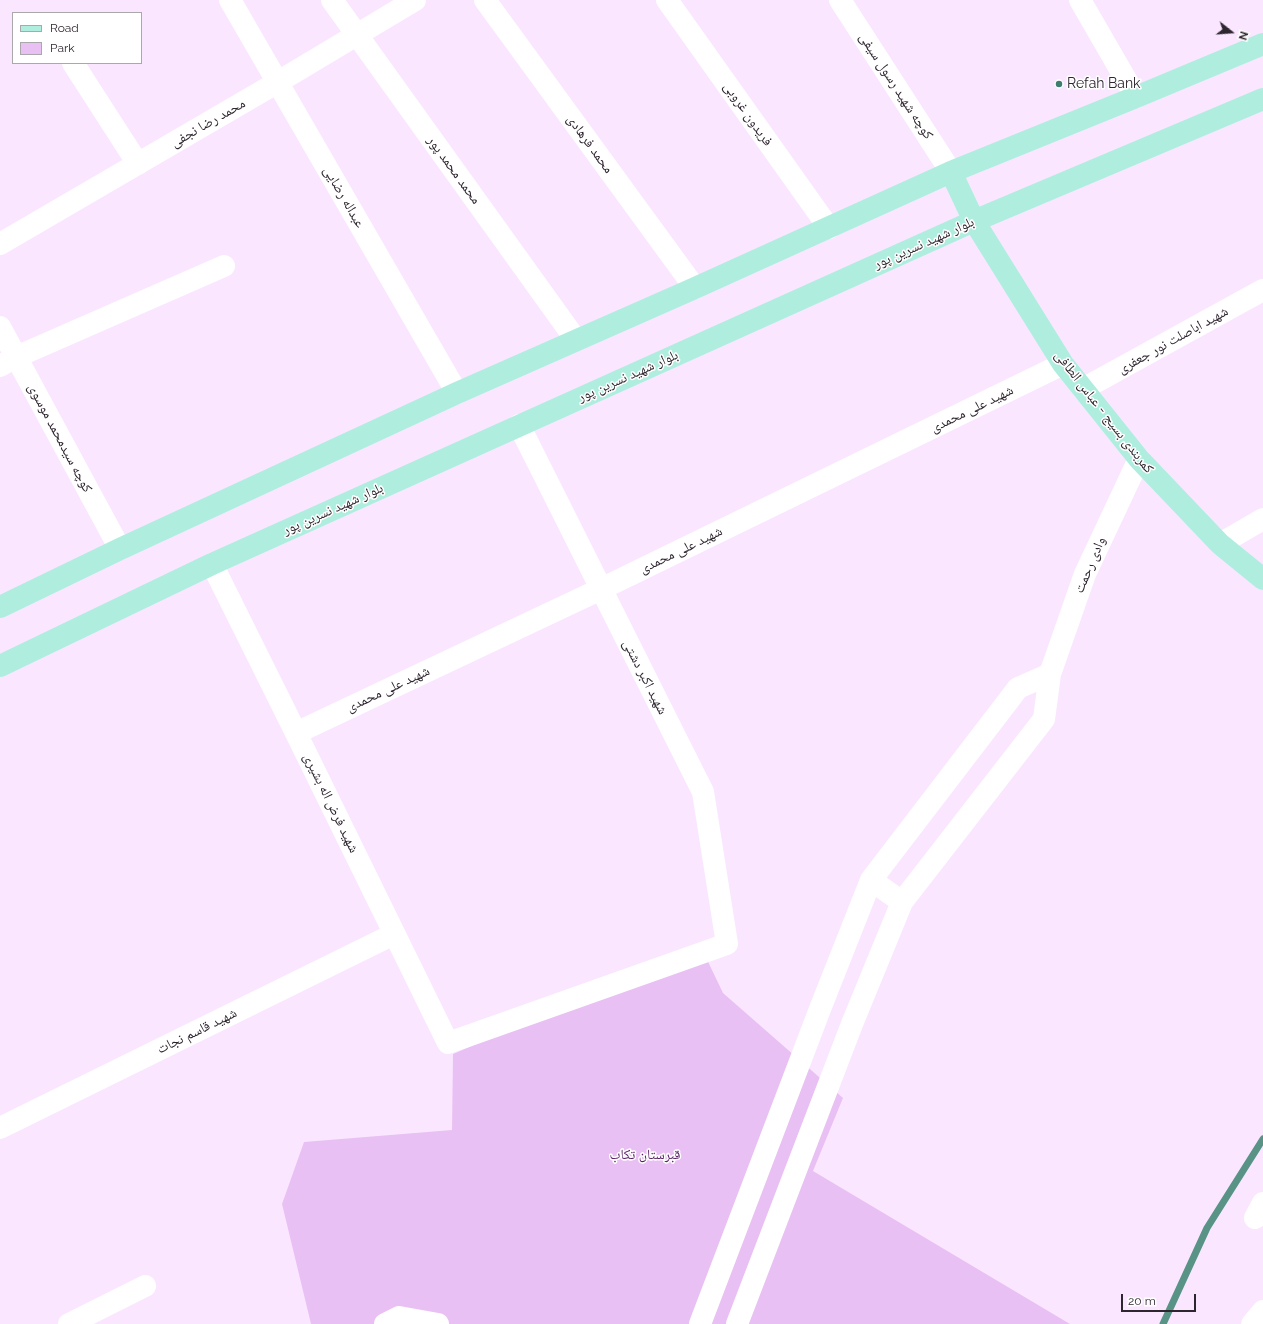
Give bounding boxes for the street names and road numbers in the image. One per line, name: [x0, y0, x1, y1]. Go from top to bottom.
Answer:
street label: کوچه شهید رسول سیفی: [855, 30, 937, 142]
street label: فریدون غروبی: [720, 79, 776, 149]
street label: محمد رضا نجفی: [168, 95, 248, 151]
street label: محمد فرهادی: [563, 111, 617, 177]
street label: محمد محمد پور: [424, 133, 484, 207]
street label: عبداله رضایی: [320, 163, 368, 231]
street label: بلوار شهید نسرین پور: [871, 213, 977, 273]
street label: شهید اباصلت نور جعفری: [1115, 303, 1231, 377]
street label: بلوار شهید نسرین پور: [575, 346, 681, 406]
street label: کمربندی بسیج - عباس الطافی: [1051, 347, 1157, 477]
street label: کوچه سیدمحمد موسوی: [24, 381, 96, 495]
street label: شهید علی محمدی: [928, 382, 1016, 436]
street label: بلوار شهید نسرین پور: [280, 479, 386, 539]
street label: شهید علی محمدی: [637, 523, 725, 577]
street label: وادی رحمت: [1071, 534, 1109, 596]
street label: شهید اکبر دشتی: [619, 637, 671, 717]
street label: شهید علی محمدی: [344, 662, 432, 716]
street label: شهید فرض اله بشیری: [300, 750, 362, 856]
street label: شهید قاسم نجات: [154, 1004, 240, 1058]

